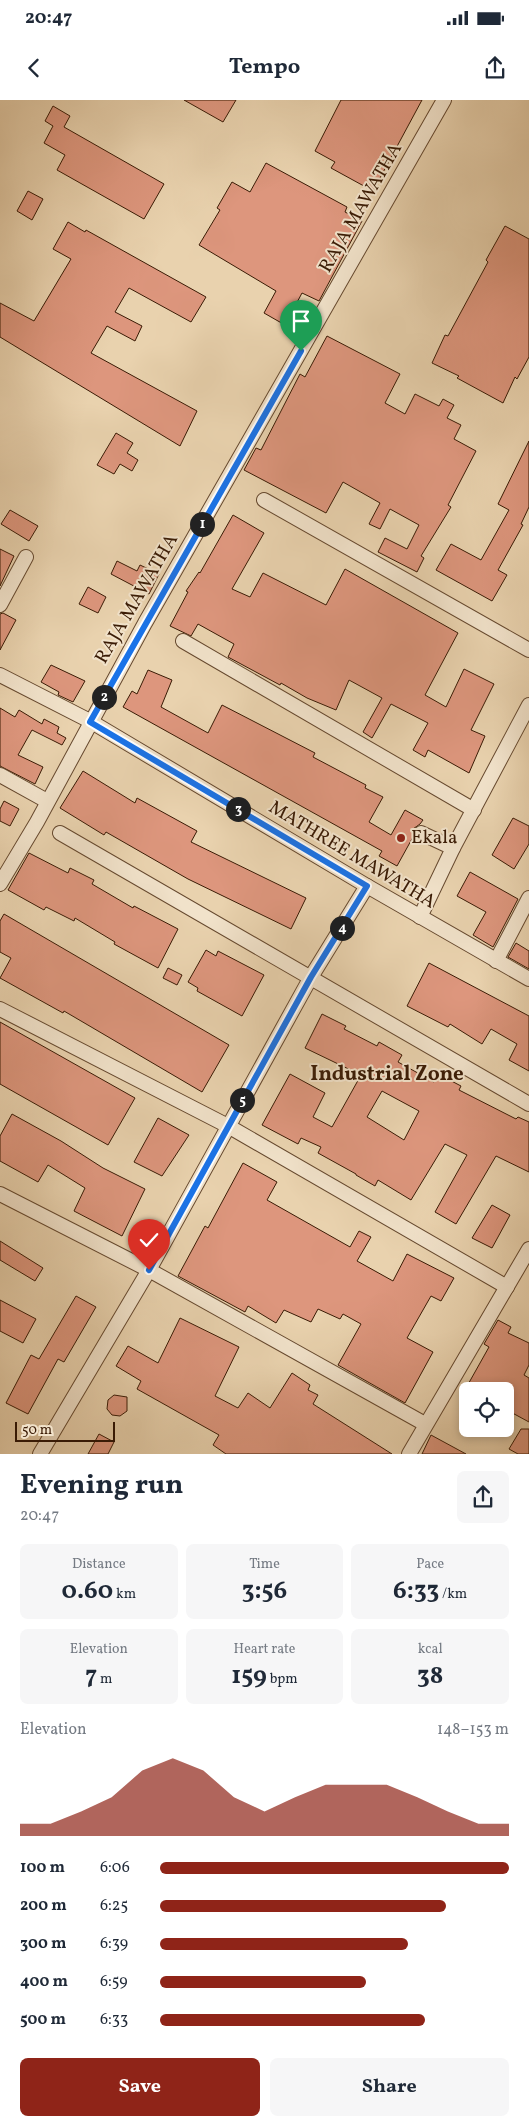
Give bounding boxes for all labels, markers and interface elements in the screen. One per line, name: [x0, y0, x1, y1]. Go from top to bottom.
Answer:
text: 20:47: [25, 5, 72, 31]
text: Tempo: [229, 52, 300, 83]
icon: back: [20, 54, 48, 82]
icon: share: [481, 54, 509, 82]
street label: RAJA MAWATHA: [313, 138, 409, 278]
pin: [280, 300, 322, 351]
icon: arrive: [287, 307, 315, 335]
pin: 1: [190, 512, 214, 536]
text: 1: [200, 515, 205, 534]
street label: RAJA MAWATHA: [89, 529, 185, 669]
pin: 2: [92, 684, 116, 710]
text: 2: [101, 688, 108, 707]
street label: MATHREE MAWATHA: [264, 795, 440, 915]
pin: 3: [226, 796, 250, 822]
text: 3: [235, 800, 242, 819]
place label: Ekala: [411, 825, 457, 851]
marker: Ekala: [395, 832, 407, 844]
pin: 4: [330, 916, 354, 940]
text: 4: [338, 919, 347, 938]
district label: Industrial Zone: [310, 1060, 464, 1089]
pin: 5: [230, 1088, 254, 1112]
text: 5: [239, 1091, 246, 1110]
pin: [128, 1219, 170, 1270]
icon: check: [135, 1226, 163, 1254]
map controls: [459, 1382, 514, 1437]
button: locate: [459, 1382, 514, 1437]
scale bar: [15, 1418, 115, 1442]
text: 50 m: [22, 1421, 52, 1440]
text: Evening run: [20, 1466, 184, 1505]
button: share: [457, 1471, 509, 1523]
text: 20:47: [20, 1505, 59, 1527]
text: Distance: [72, 1555, 126, 1574]
text: Time: [249, 1555, 280, 1574]
text: Pace: [416, 1555, 444, 1574]
text: 0.60: [62, 1574, 113, 1609]
text: 3:56: [242, 1574, 287, 1609]
text: 6:33: [393, 1574, 439, 1609]
text: km: [113, 1585, 136, 1604]
text: /km: [439, 1585, 467, 1604]
text: Elevation: [70, 1640, 128, 1659]
text: Heart rate: [234, 1640, 295, 1659]
text: kcal: [418, 1640, 443, 1659]
text: 7: [85, 1659, 97, 1694]
text: 159: [231, 1659, 267, 1694]
text: 38: [417, 1659, 443, 1694]
text: m: [97, 1670, 112, 1689]
text: bpm: [267, 1670, 298, 1689]
text: Elevation: [20, 1719, 87, 1741]
text: 148–153 m: [437, 1719, 509, 1741]
text: 100 m: [20, 1857, 65, 1879]
text: 6:06: [100, 1857, 130, 1879]
text: 200 m: [20, 1895, 67, 1917]
text: 6:25: [100, 1895, 128, 1917]
text: 300 m: [20, 1933, 66, 1955]
text: 6:39: [100, 1933, 128, 1955]
text: 400 m: [20, 1971, 68, 1993]
text: 6:59: [100, 1971, 128, 1993]
text: 500 m: [20, 2009, 66, 2031]
text: 6:33: [100, 2009, 128, 2031]
button: Save: [20, 2058, 260, 2116]
button: Share: [270, 2058, 509, 2116]

